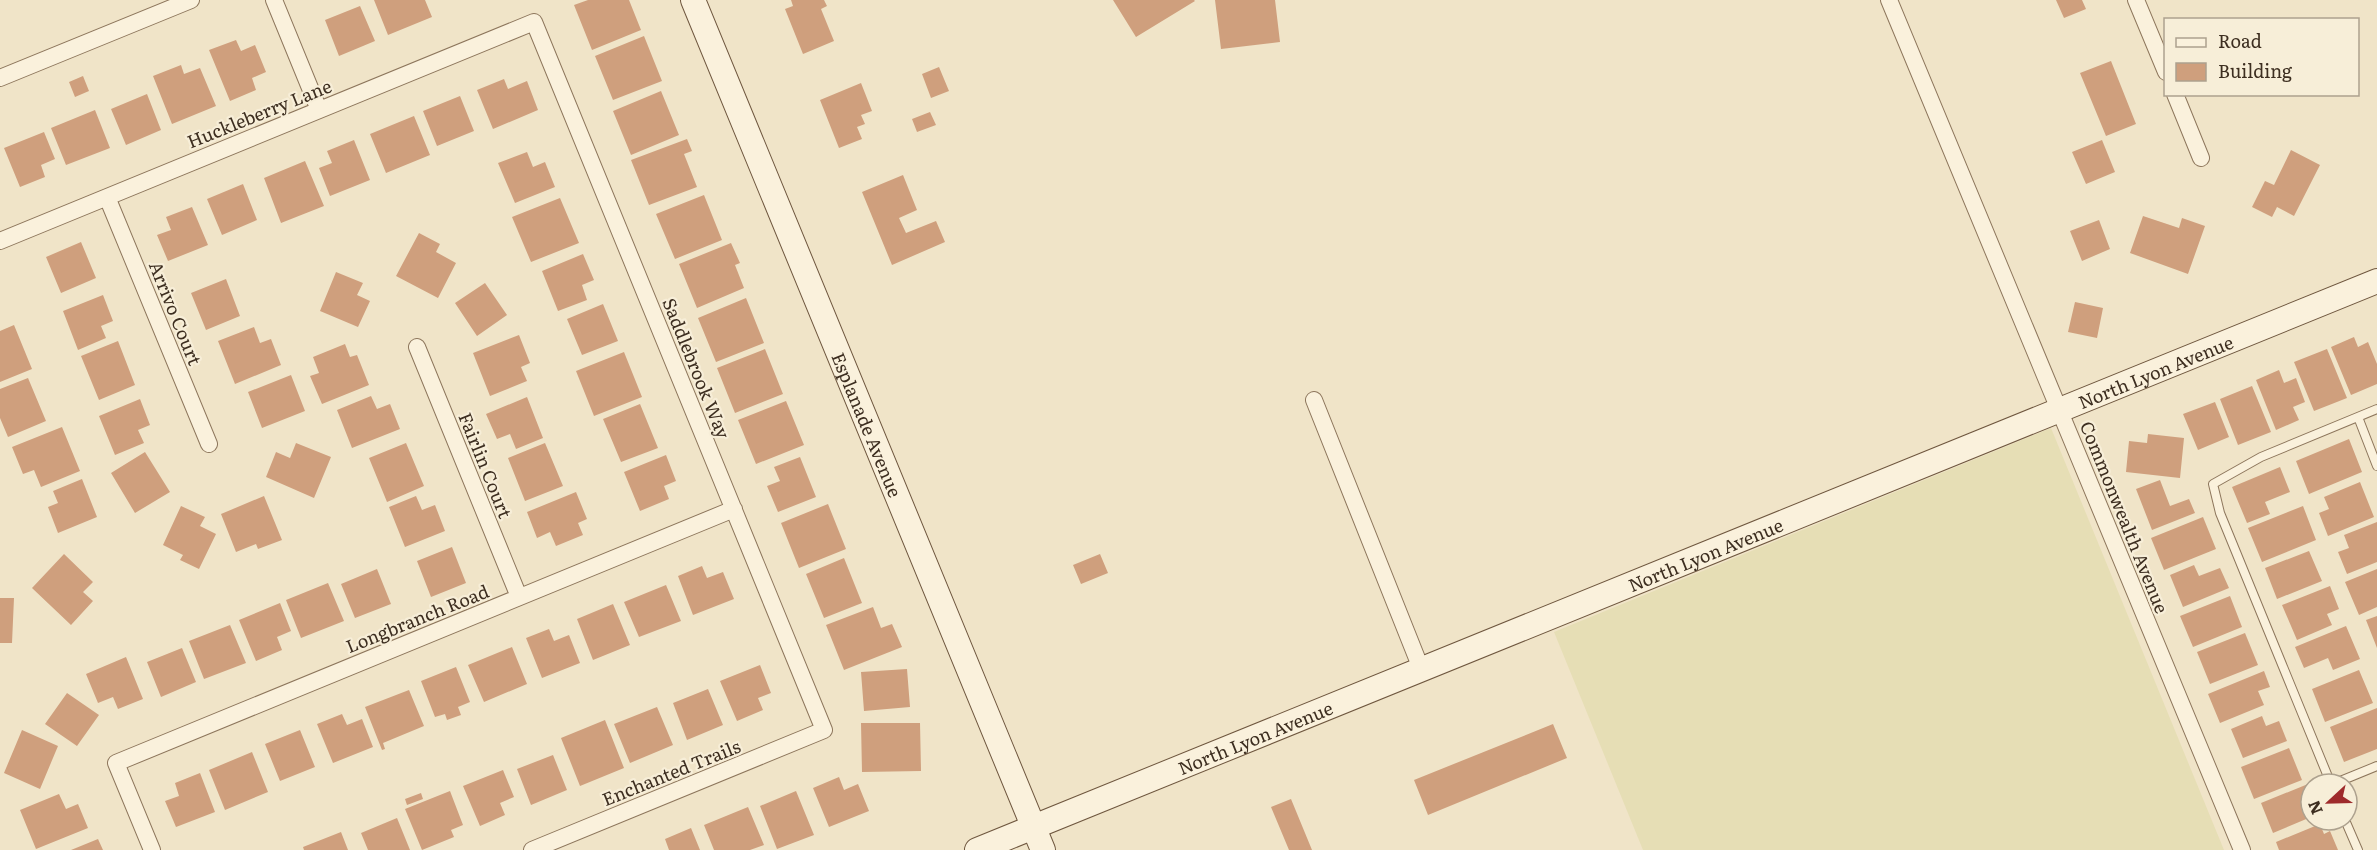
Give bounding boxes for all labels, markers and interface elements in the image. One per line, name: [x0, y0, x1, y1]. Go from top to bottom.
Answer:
legend: [2164, 18, 2359, 96]
text: Road: [2218, 27, 2262, 54]
text: Building: [2218, 57, 2293, 84]
street label: Huckleberry Lane: [183, 72, 335, 154]
street label: Arrivo Court: [143, 257, 209, 370]
street label: Saddlebrook Way: [656, 294, 738, 443]
street label: North Lyon Avenue: [2074, 327, 2237, 415]
street label: Esplanade Avenue: [826, 348, 910, 501]
street label: Fairlin Court: [453, 408, 520, 523]
street label: Commonwealth Avenue: [2074, 417, 2176, 617]
street label: North Lyon Avenue: [1624, 510, 1787, 598]
street label: Longbranch Road: [341, 577, 493, 659]
street label: North Lyon Avenue: [1173, 693, 1337, 781]
street label: Enchanted Trails: [598, 732, 744, 812]
north arrow: [2299, 772, 2359, 832]
text: N: [2301, 797, 2328, 819]

